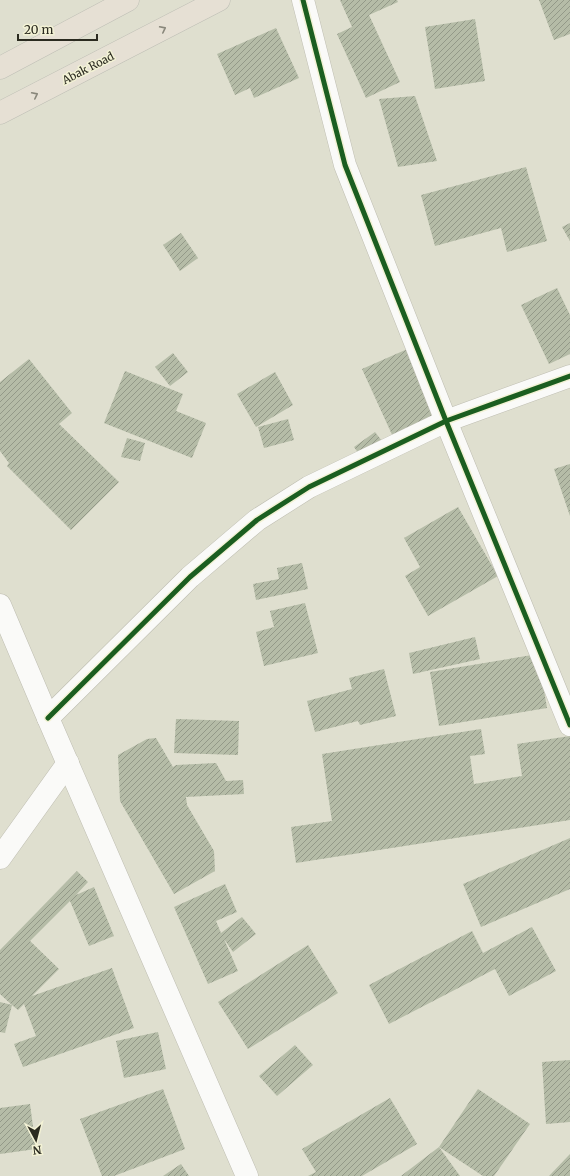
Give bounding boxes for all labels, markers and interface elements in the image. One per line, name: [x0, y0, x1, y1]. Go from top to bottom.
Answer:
scale bar: [18, 16, 97, 42]
text: 20 m: [24, 22, 53, 37]
one-way arrow: [158, 26, 166, 34]
street label: Abak Road: [59, 49, 117, 88]
one-way arrow: [30, 93, 38, 100]
north arrow: [16, 1120, 56, 1160]
text: N: [32, 1142, 42, 1157]

